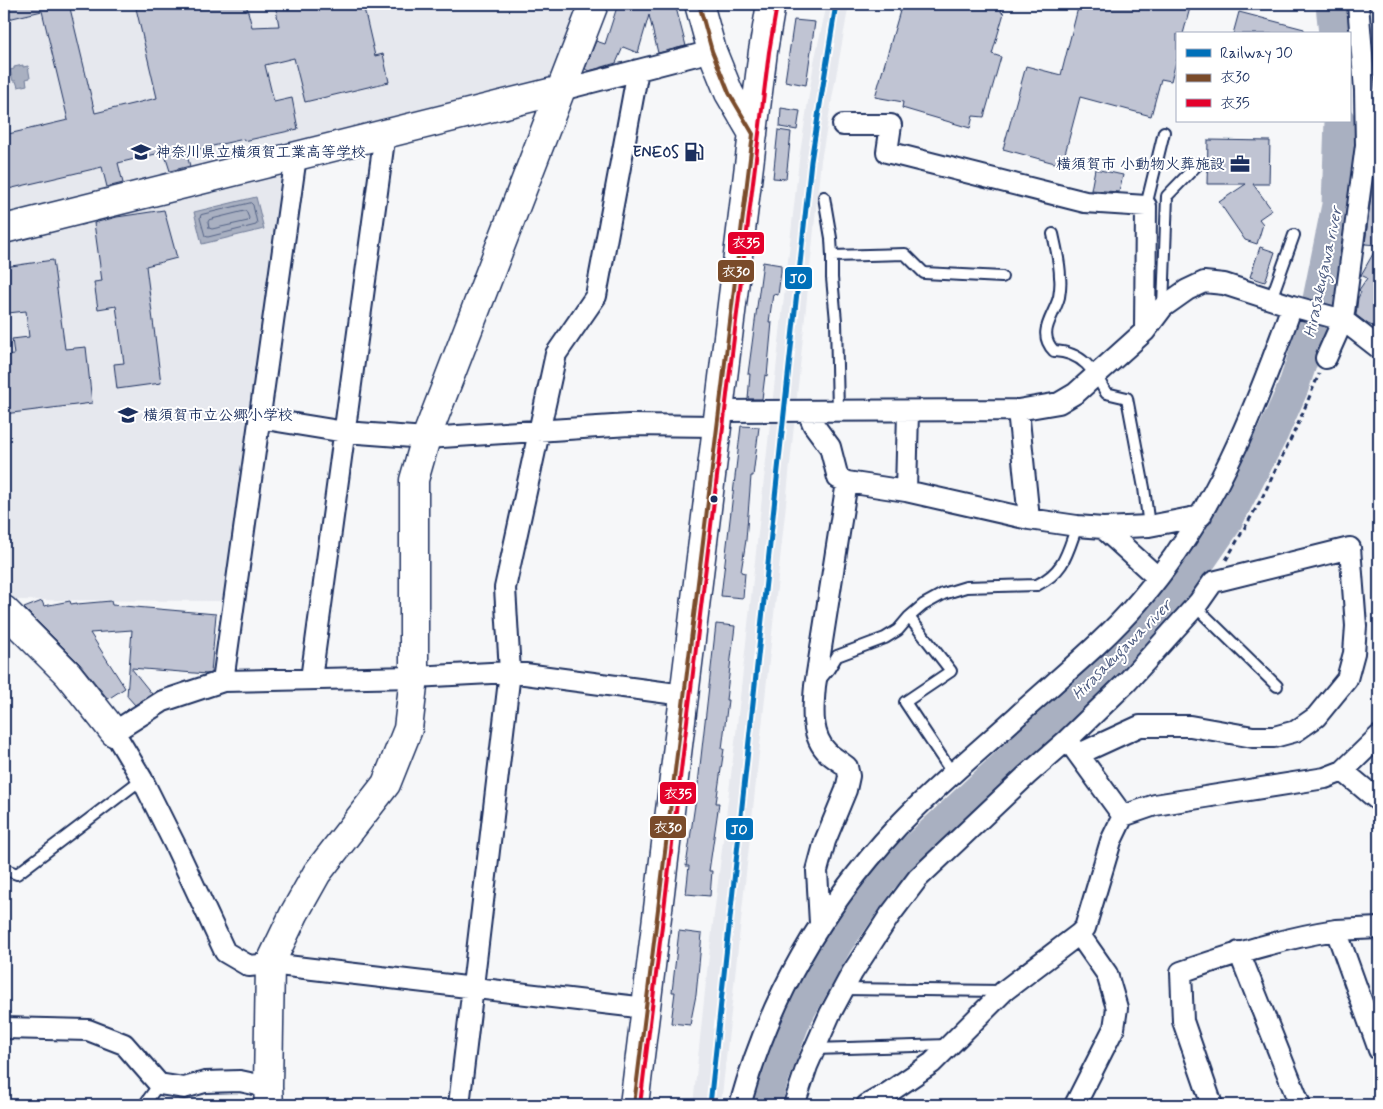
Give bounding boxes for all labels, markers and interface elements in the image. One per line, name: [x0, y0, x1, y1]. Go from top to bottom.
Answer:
legend: [1176, 32, 1350, 122]
text: Railway JO: [1220, 44, 1293, 64]
text: 衣30: [1220, 68, 1250, 88]
text: 衣35: [1220, 94, 1250, 114]
school or university icon: 神奈川県立横須賀工業高等学校: [130, 141, 152, 163]
fuel station icon: ENEOS: [683, 141, 705, 163]
place label: 神奈川県立横須賀工業高等学校: [156, 143, 366, 163]
place label: ENEOS: [633, 143, 679, 163]
office icon: 横須賀市 小動物火葬施設: [1229, 153, 1251, 175]
place label: 横須賀市 小動物火葬施設: [1056, 155, 1225, 175]
water label: Hirasakugawa river: [1299, 203, 1350, 340]
line badge: 衣35: [727, 231, 765, 255]
text: 衣35: [732, 234, 760, 252]
line badge: 衣30: [717, 259, 755, 283]
text: 衣30: [722, 263, 750, 281]
line badge: JO: [784, 266, 813, 290]
text: JO: [789, 270, 807, 288]
school or university icon: 横須賀市立公郷小学校: [117, 404, 139, 426]
place label: 横須賀市立公郷小学校: [143, 406, 293, 426]
unlabelled marker: [709, 494, 719, 504]
water label: Hirasakugawa river: [1068, 594, 1180, 706]
line badge: 衣35: [659, 781, 697, 805]
text: 衣35: [664, 785, 692, 803]
line badge: 衣30: [649, 815, 687, 839]
line badge: JO: [725, 817, 754, 841]
text: 衣30: [654, 819, 682, 837]
text: JO: [730, 821, 748, 839]

